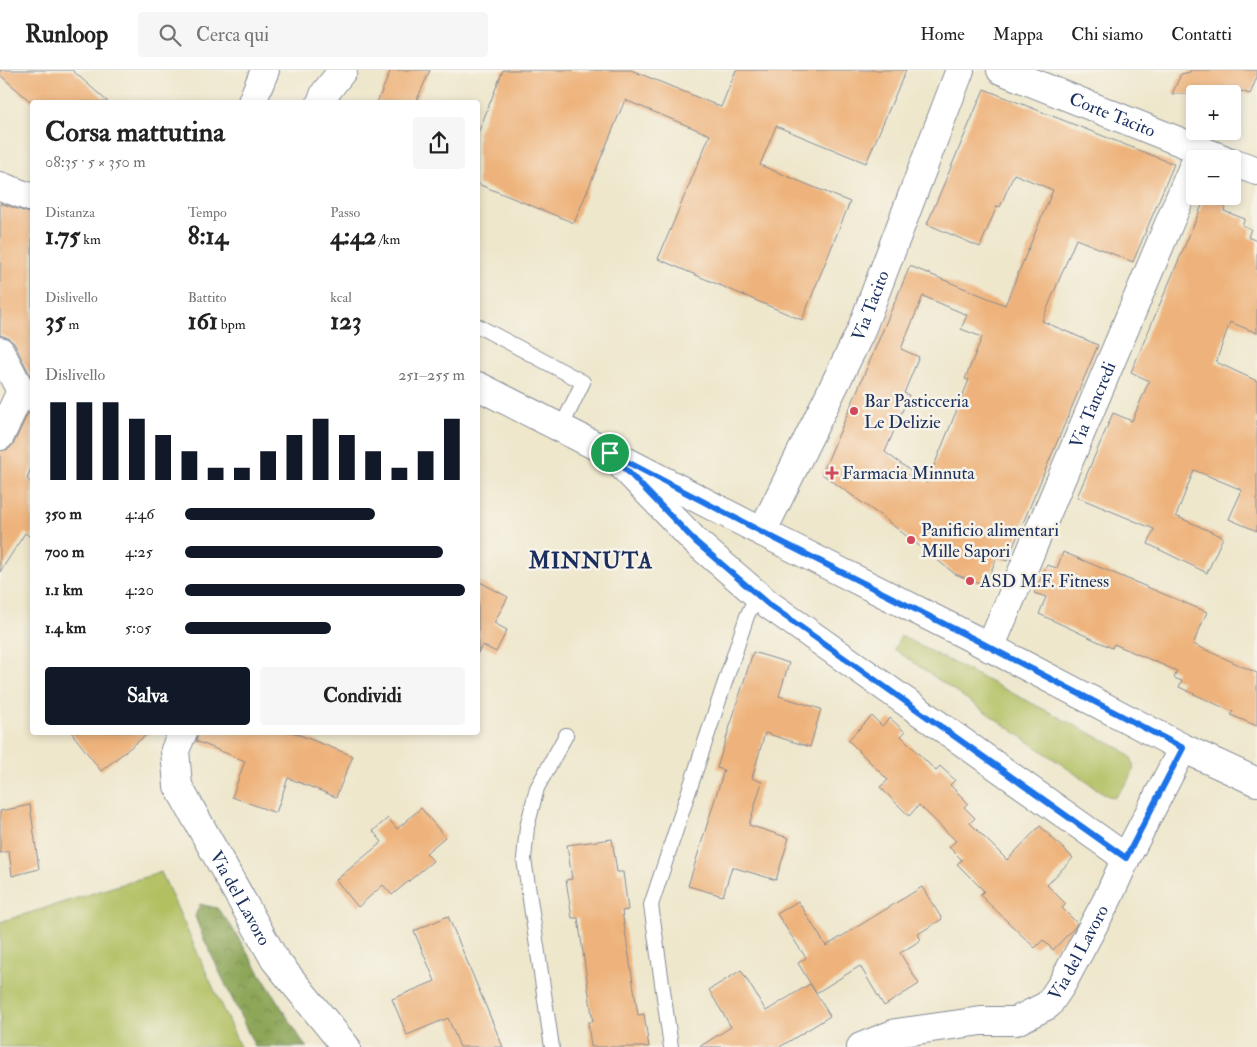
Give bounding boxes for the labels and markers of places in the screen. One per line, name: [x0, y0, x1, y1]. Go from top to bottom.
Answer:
place label: Bar Pasticceria Le Delizie: [864, 390, 969, 434]
marker: Bar Pasticceria Le Delizie: [848, 405, 860, 417]
pin: [589, 432, 631, 474]
place label: Farmacia Minnuta: [842, 462, 975, 485]
marker: Farmacia Minnuta: [826, 467, 838, 479]
place label: Panificio alimentari Mille Sapori: [921, 519, 1059, 563]
marker: Panificio alimentari Mille Sapori: [905, 534, 917, 546]
place label: ASD M.F. Fitness: [979, 570, 1109, 593]
marker: ASD M.F. Fitness: [964, 575, 976, 587]

